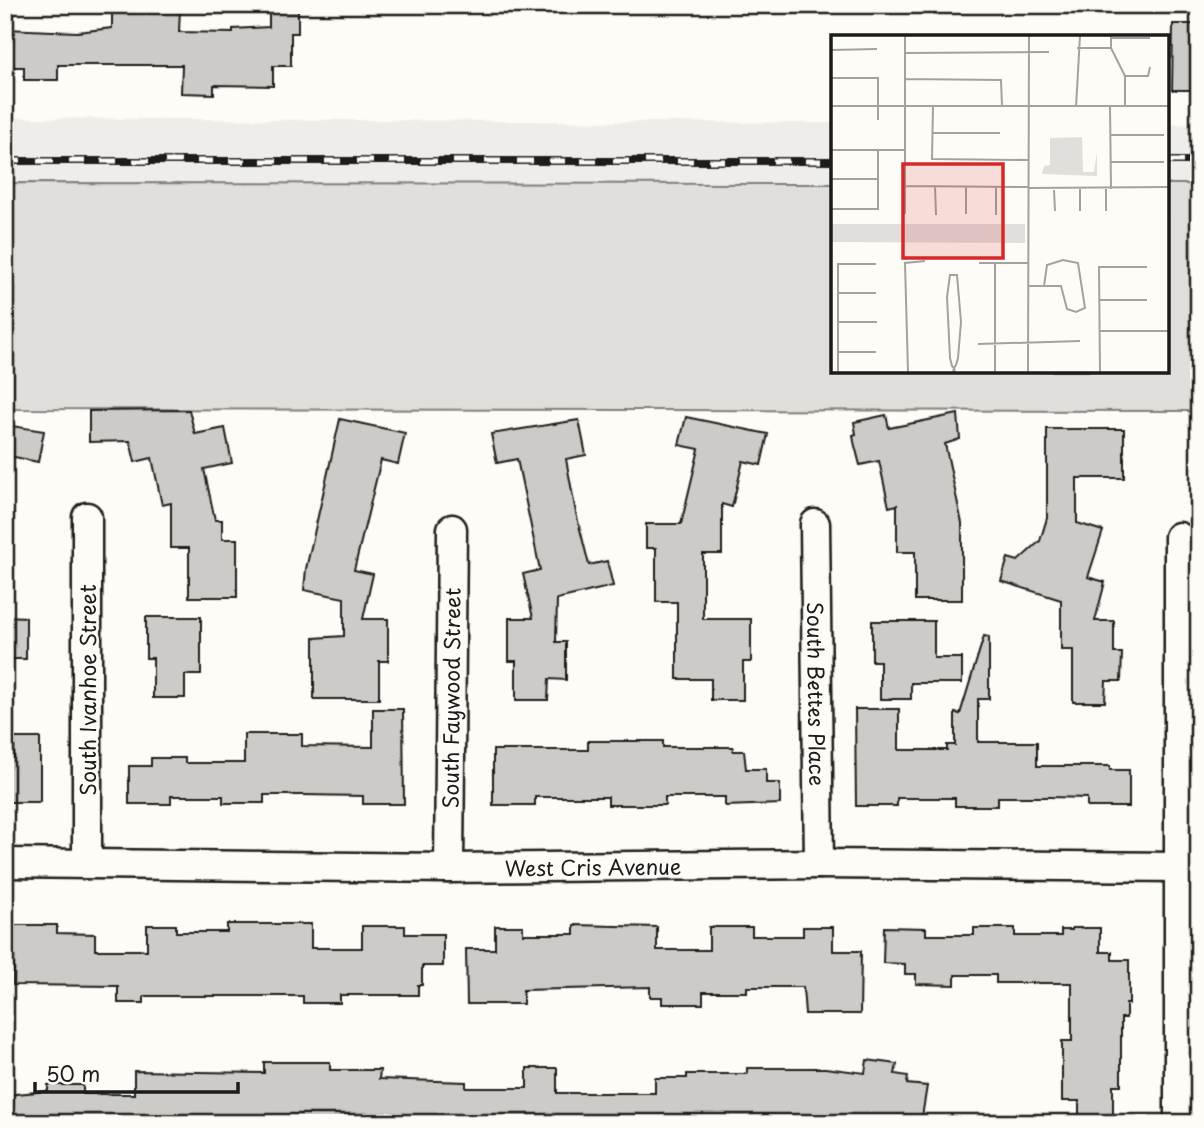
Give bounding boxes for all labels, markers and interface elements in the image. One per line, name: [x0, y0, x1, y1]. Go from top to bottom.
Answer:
inset map: [831, 35, 1169, 373]
street label: South Ivanhoe Street: [71, 584, 103, 796]
street label: South Faywood Street: [434, 587, 467, 809]
street label: South Bettes Place: [800, 602, 834, 786]
street label: West Cris Avenue: [504, 849, 681, 883]
scale bar: [35, 1051, 238, 1095]
text: 50 m: [46, 1057, 100, 1089]

